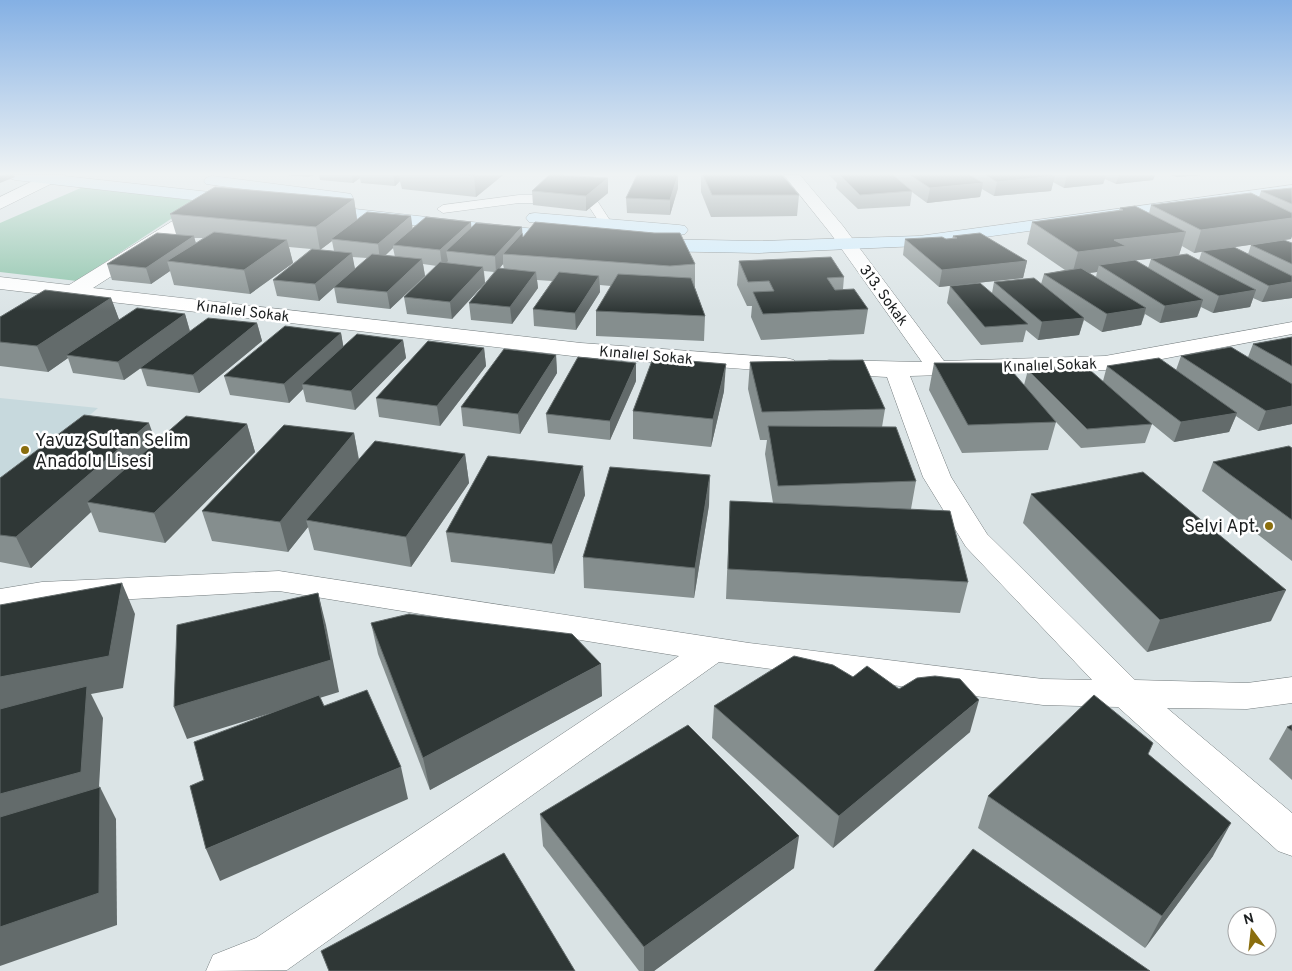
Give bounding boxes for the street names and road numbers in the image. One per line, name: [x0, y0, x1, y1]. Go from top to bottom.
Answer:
street label: 313. Sokak: [854, 262, 911, 330]
street label: Kınalıel Sokak: [195, 297, 291, 328]
street label: Kınalıel Sokak: [598, 343, 694, 370]
street label: Kınalıel Sokak: [1003, 355, 1097, 378]

